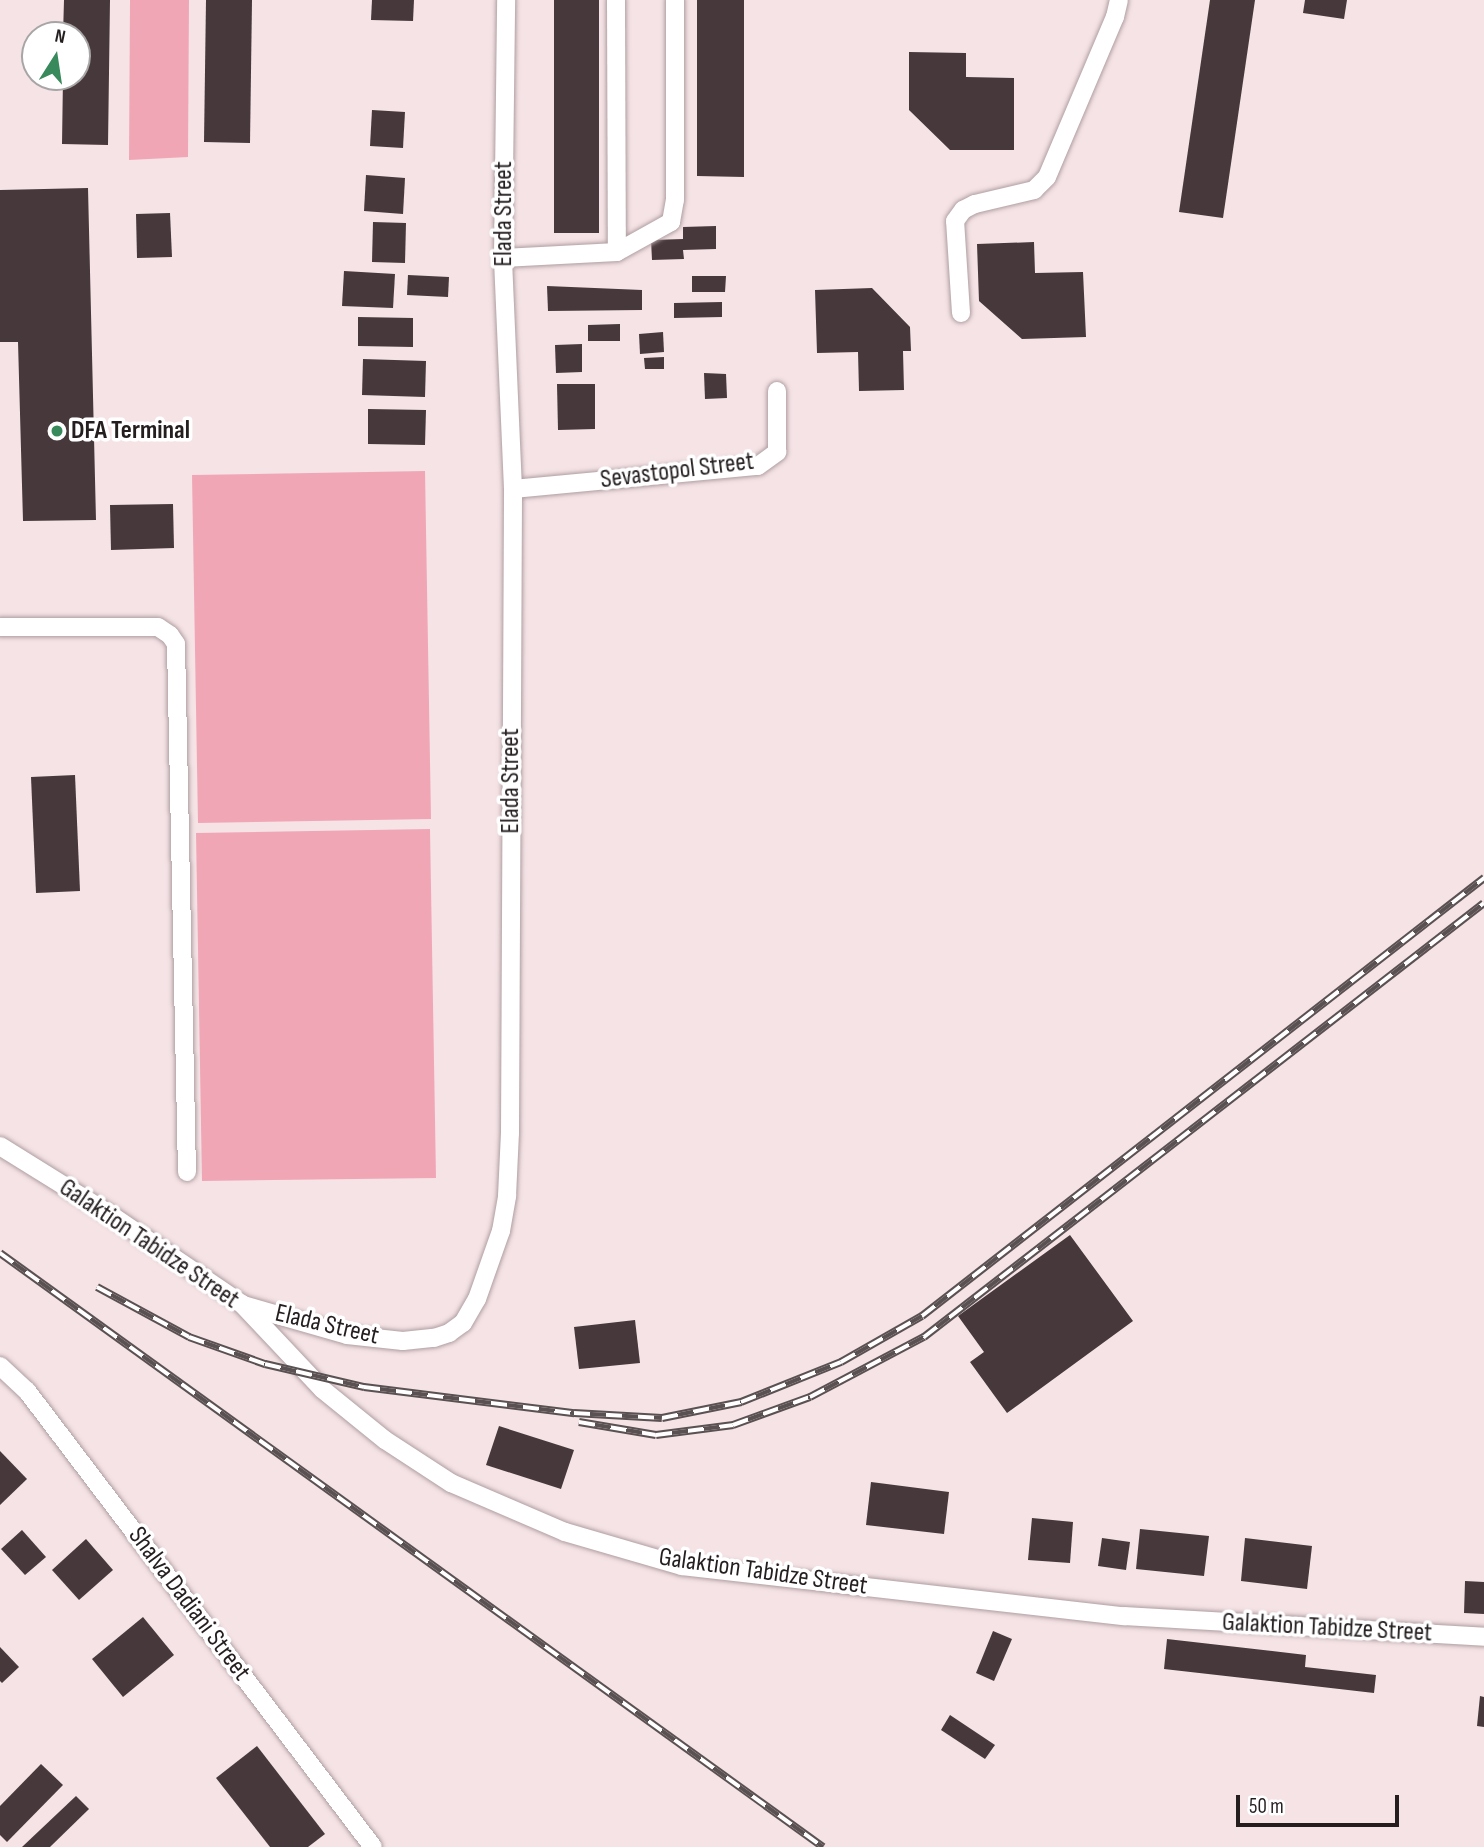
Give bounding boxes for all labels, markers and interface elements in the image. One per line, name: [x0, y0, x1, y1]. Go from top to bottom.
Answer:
north arrow: [21, 21, 91, 91]
text: N: [53, 25, 67, 49]
street label: Elada Street: [488, 161, 520, 267]
place label: DFA Terminal: [71, 415, 190, 447]
marker: DFA Terminal: [49, 423, 65, 439]
street label: Sevastopol Street: [599, 446, 755, 496]
street label: Elada Street: [495, 728, 527, 834]
street label: Galaktion Tabidze Street: [53, 1172, 245, 1316]
street label: Elada Street: [272, 1298, 382, 1352]
street label: Shalva Dadiani Street: [121, 1521, 257, 1687]
street label: Galaktion Tabidze Street: [657, 1542, 869, 1602]
street label: Galaktion Tabidze Street: [1221, 1607, 1433, 1649]
scale bar: [1239, 1780, 1402, 1824]
text: 50 m: [1249, 1794, 1284, 1819]

